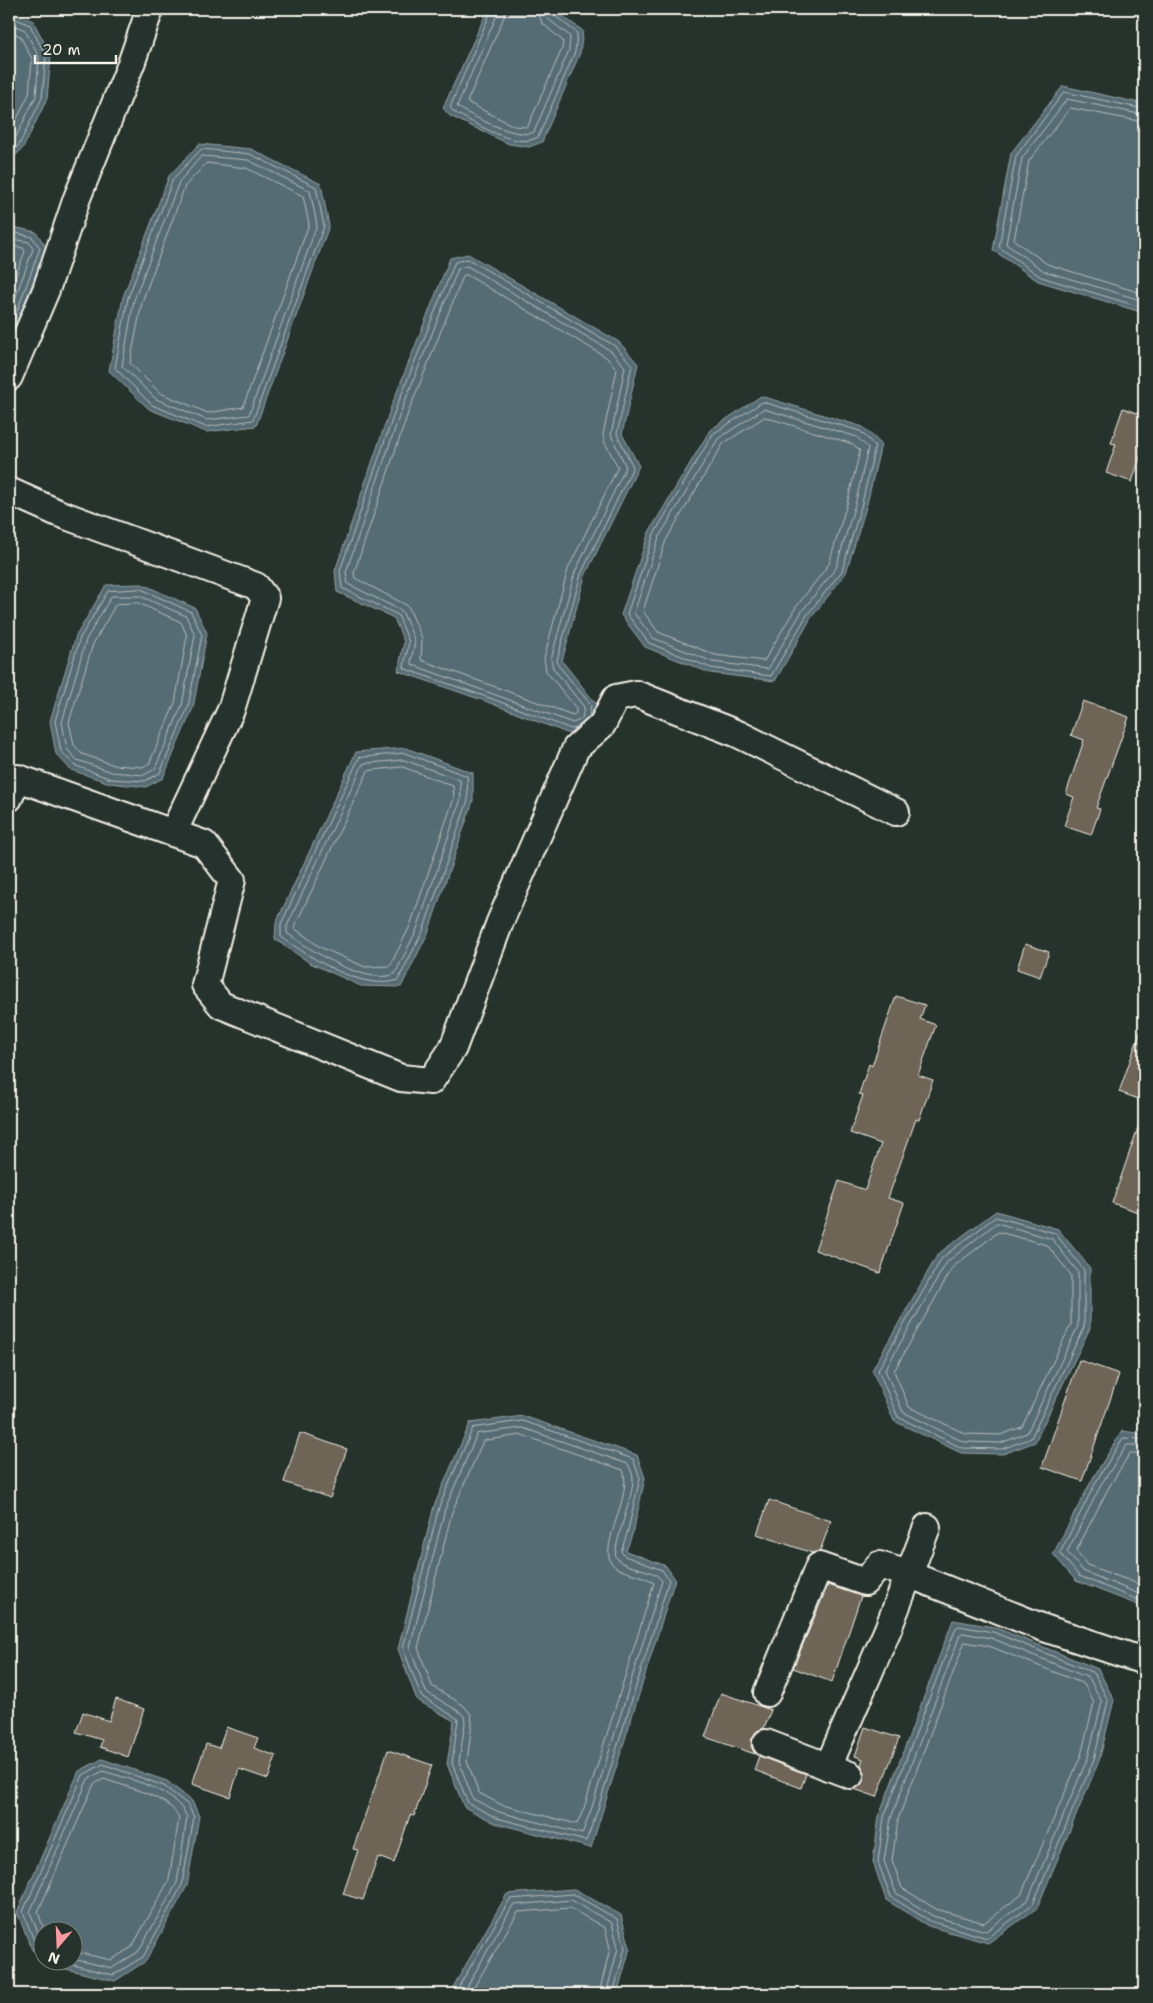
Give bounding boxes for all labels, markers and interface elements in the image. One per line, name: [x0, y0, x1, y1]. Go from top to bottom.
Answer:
scale bar: [35, 32, 116, 64]
text: 20 m: [42, 40, 81, 60]
north arrow: [32, 1920, 82, 1970]
text: N: [46, 1948, 62, 1969]

